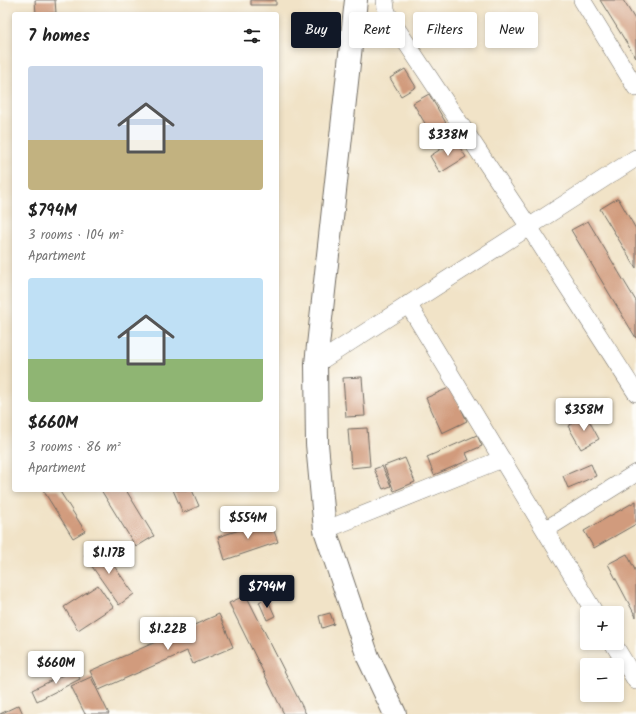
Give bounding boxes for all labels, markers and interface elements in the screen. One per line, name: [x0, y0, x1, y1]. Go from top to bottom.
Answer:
chip: Buy: [291, 12, 341, 48]
chip: Rent: [349, 12, 405, 48]
chip: Filters: [413, 12, 477, 48]
chip: New: [485, 12, 538, 48]
text: 7 homes: [28, 23, 90, 50]
icon: filters: [241, 25, 263, 47]
icon: home: [110, 92, 182, 164]
pin: $338M: [420, 123, 476, 157]
text: $338M: [428, 125, 468, 146]
text: $794M: [28, 198, 77, 225]
text: 3 rooms · 104 m²: [28, 225, 123, 246]
text: Apartment: [28, 246, 86, 267]
icon: home: [110, 304, 182, 376]
pin: $358M: [556, 398, 612, 432]
text: $358M: [565, 400, 603, 421]
text: $660M: [28, 410, 78, 437]
text: 3 rooms · 86 m²: [28, 437, 121, 458]
text: Apartment: [28, 458, 86, 479]
pin: $554M: [220, 506, 276, 540]
text: $554M: [229, 508, 267, 529]
pin: $1.17B: [76, 541, 142, 575]
text: $1.17B: [93, 543, 125, 564]
pin: $794M: [239, 575, 295, 609]
text: $794M: [248, 577, 286, 598]
map controls: [580, 606, 624, 702]
button: +: [580, 606, 624, 650]
pin: $1.22B: [135, 617, 201, 651]
text: $1.22B: [149, 619, 187, 640]
pin: $660M: [28, 651, 84, 685]
text: $660M: [37, 653, 75, 674]
button: −: [580, 658, 624, 702]

